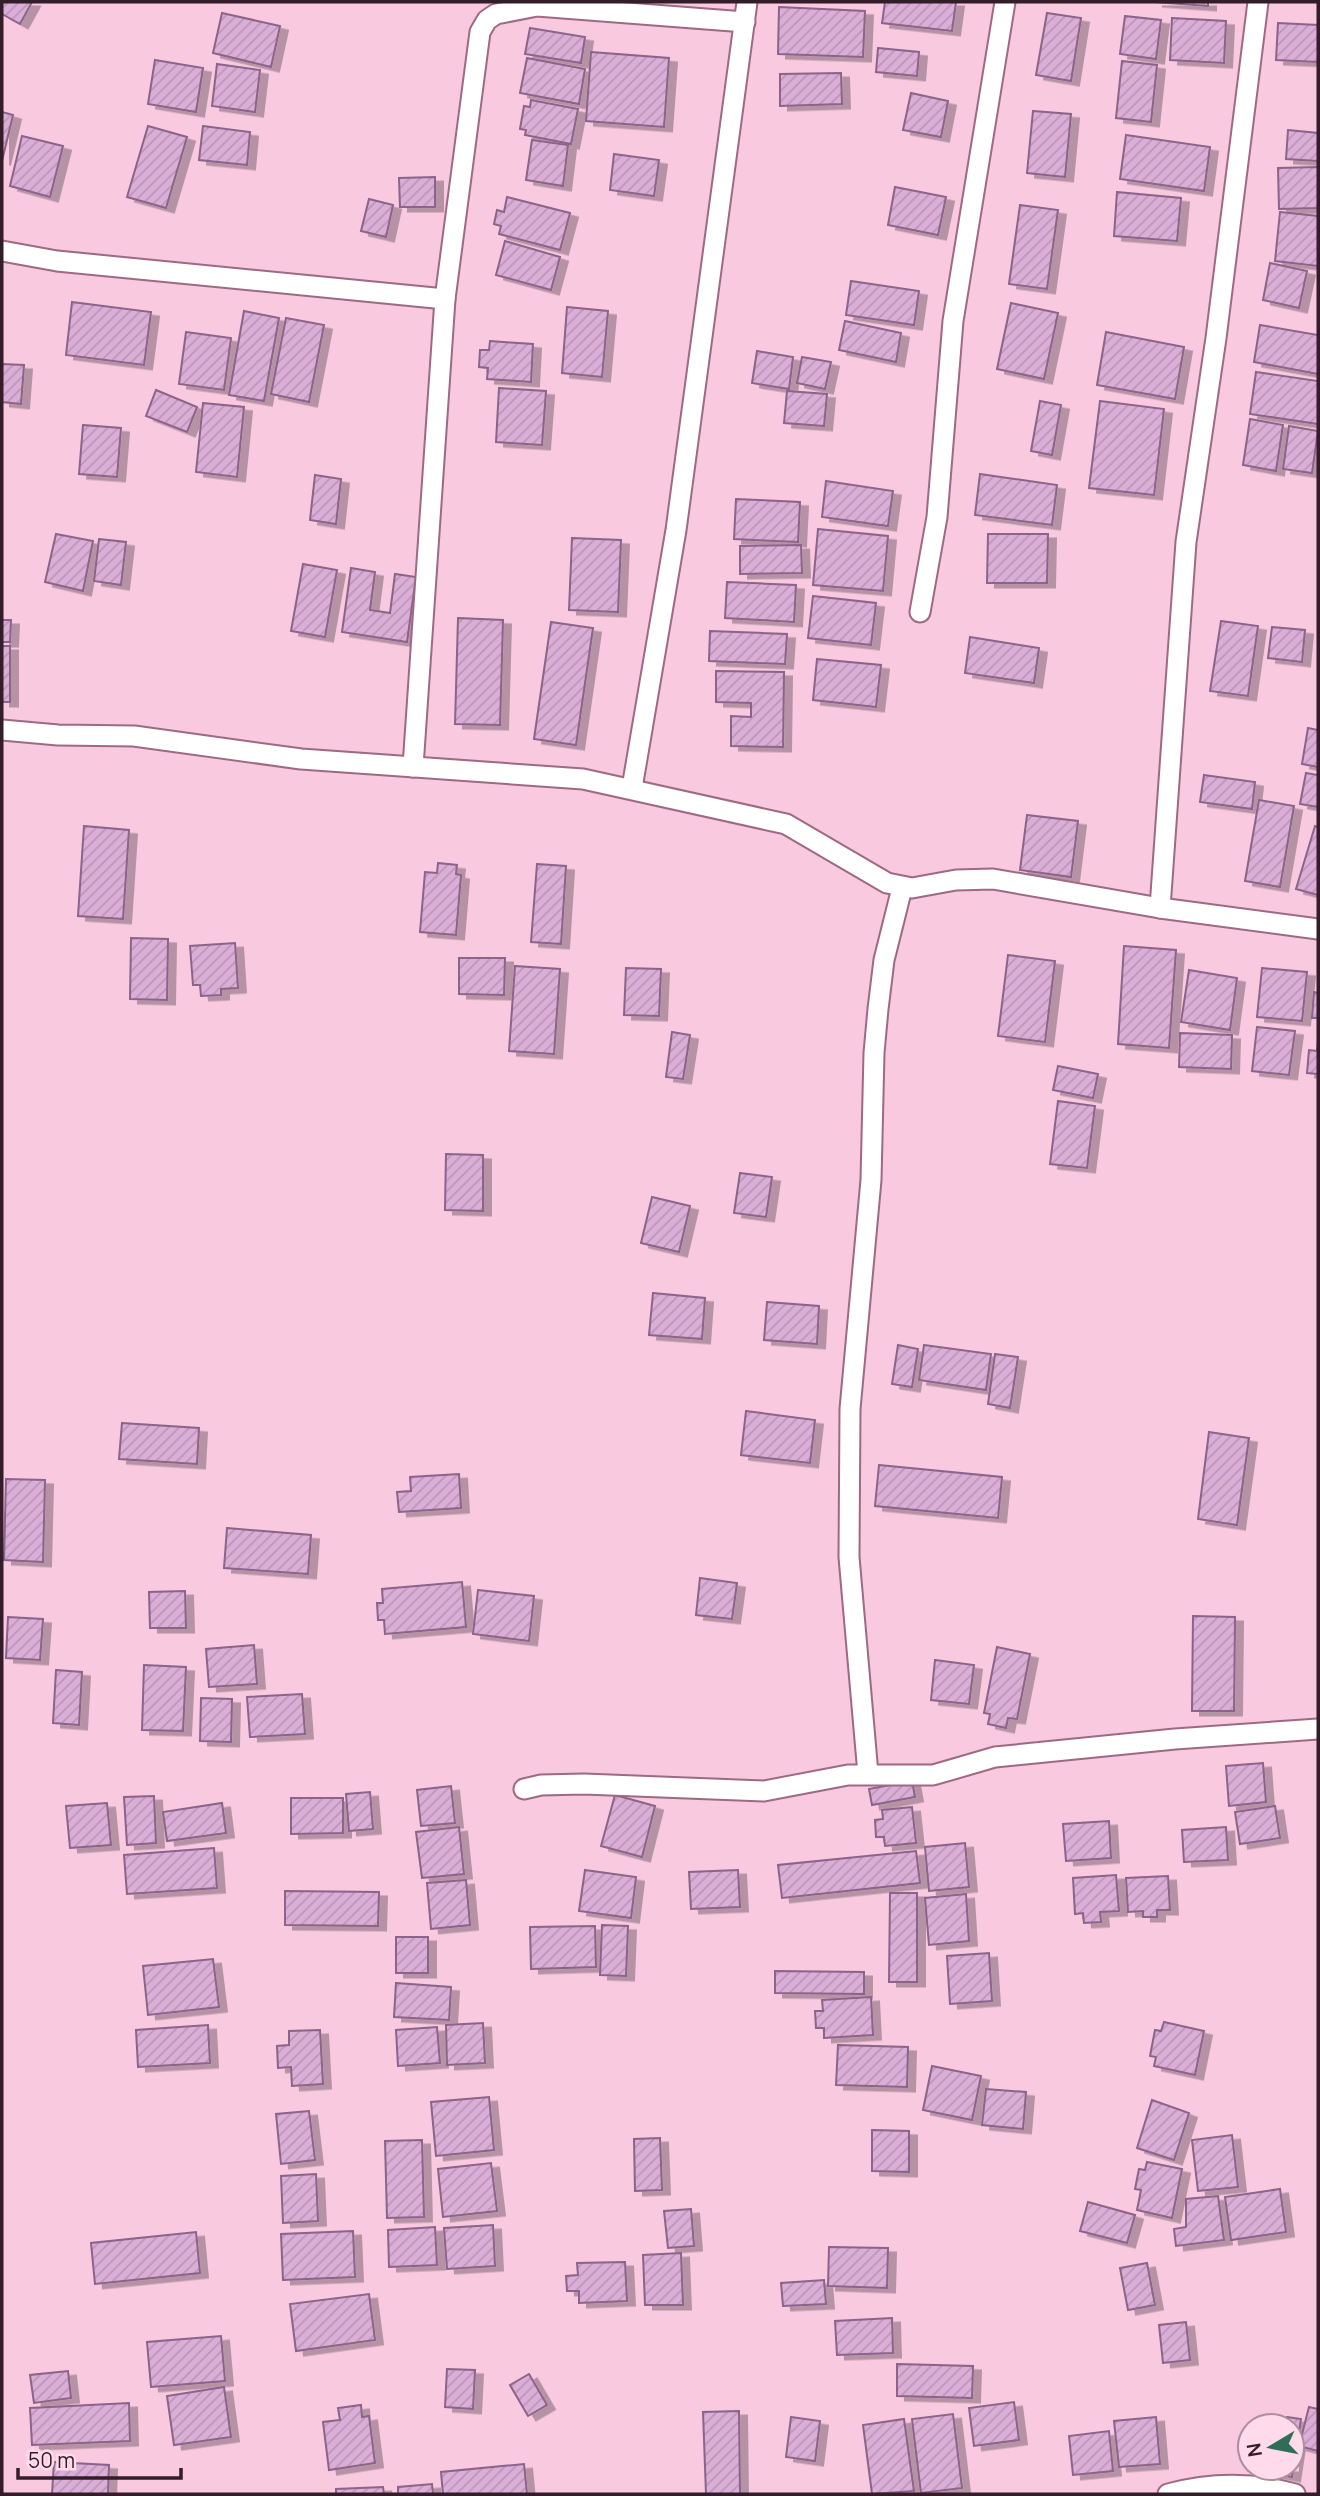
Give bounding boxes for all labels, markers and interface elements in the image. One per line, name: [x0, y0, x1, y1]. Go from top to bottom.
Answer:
north arrow: [1236, 2412, 1306, 2482]
scale bar: [18, 2436, 180, 2480]
text: N: [1240, 2441, 1268, 2459]
text: 50 m: [28, 2446, 75, 2474]

